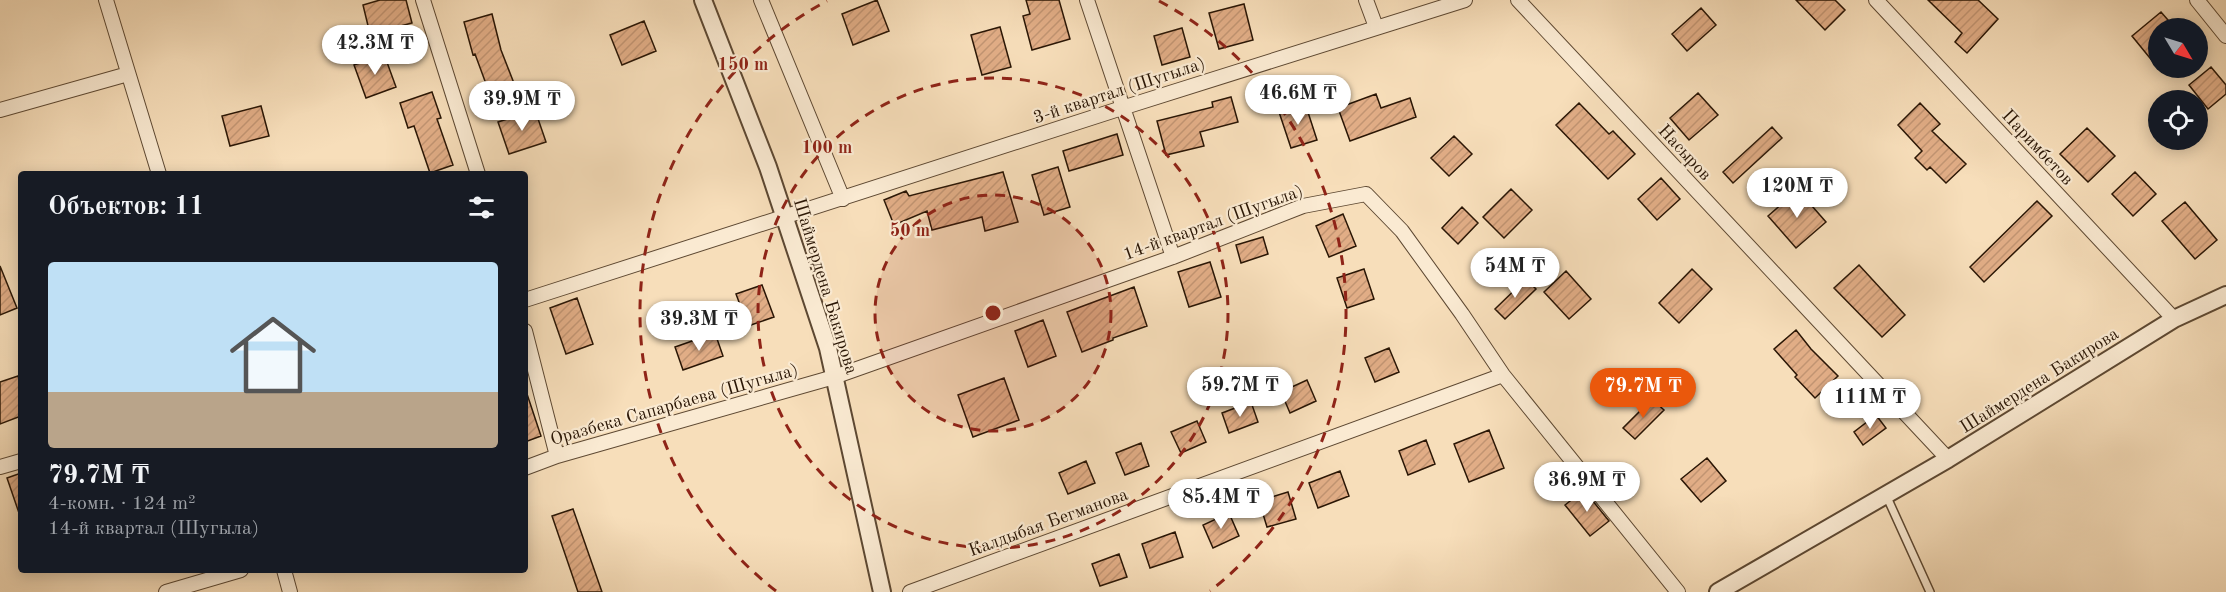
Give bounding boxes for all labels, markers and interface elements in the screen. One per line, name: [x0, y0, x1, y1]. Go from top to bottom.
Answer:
north arrow: [2148, 18, 2208, 78]
map controls: [2148, 18, 2208, 150]
pin: 42.3M ₸: [320, 25, 430, 76]
text: 42.3M ₸: [336, 34, 414, 54]
street label: 3-й квартал (Шугыла): [1031, 54, 1207, 127]
text: 150 m: [718, 56, 768, 74]
pin: 46.6M ₸: [1243, 75, 1353, 126]
pin: 39.9M ₸: [467, 81, 577, 132]
text: 46.6M ₸: [1259, 84, 1337, 104]
text: 39.9M ₸: [483, 90, 561, 110]
button: locate: [2148, 90, 2208, 150]
street label: Паримбетов: [1998, 107, 2076, 189]
street label: Насыров: [1654, 121, 1714, 184]
text: 100 m: [802, 139, 852, 157]
pin: 120M ₸: [1748, 168, 1846, 219]
text: 120M ₸: [1761, 177, 1833, 197]
street label: 14-й квартал (Шугыла): [1121, 181, 1306, 264]
icon: filters: [465, 191, 498, 224]
text: Объектов: 11: [48, 194, 204, 220]
street label: Шаймердена Бакирова: [790, 196, 860, 376]
text: 50 m: [890, 222, 930, 240]
pin: 54M ₸: [1473, 248, 1557, 299]
text: 54M ₸: [1485, 257, 1545, 277]
icon: home: [219, 301, 327, 409]
pin: 39.3M ₸: [644, 301, 754, 352]
centre of rings: [983, 303, 1003, 323]
text: 39.3M ₸: [660, 310, 738, 330]
street label: Шаймердена Бакирова: [1957, 325, 2122, 437]
street label: Оразбека Сапарбаева (Шугыла): [548, 360, 800, 449]
pin: 59.7M ₸: [1185, 367, 1295, 418]
pin: 79.7M ₸: [1588, 368, 1698, 419]
text: 59.7M ₸: [1201, 376, 1279, 396]
text: 79.7M ₸: [1604, 377, 1682, 397]
pin: 111M ₸: [1821, 379, 1919, 430]
text: 111M ₸: [1834, 388, 1906, 408]
pin: 36.9M ₸: [1532, 462, 1642, 513]
text: 79.7M ₸: [48, 463, 150, 489]
text: 36.9M ₸: [1548, 471, 1626, 491]
pin: 85.4M ₸: [1166, 479, 1276, 530]
street label: Калдыбая Бегманова: [966, 486, 1131, 560]
text: 85.4M ₸: [1182, 488, 1260, 508]
text: 4-комн. · 124 m²: [48, 494, 196, 514]
text: 14-й квартал (Шугыла): [48, 519, 259, 539]

